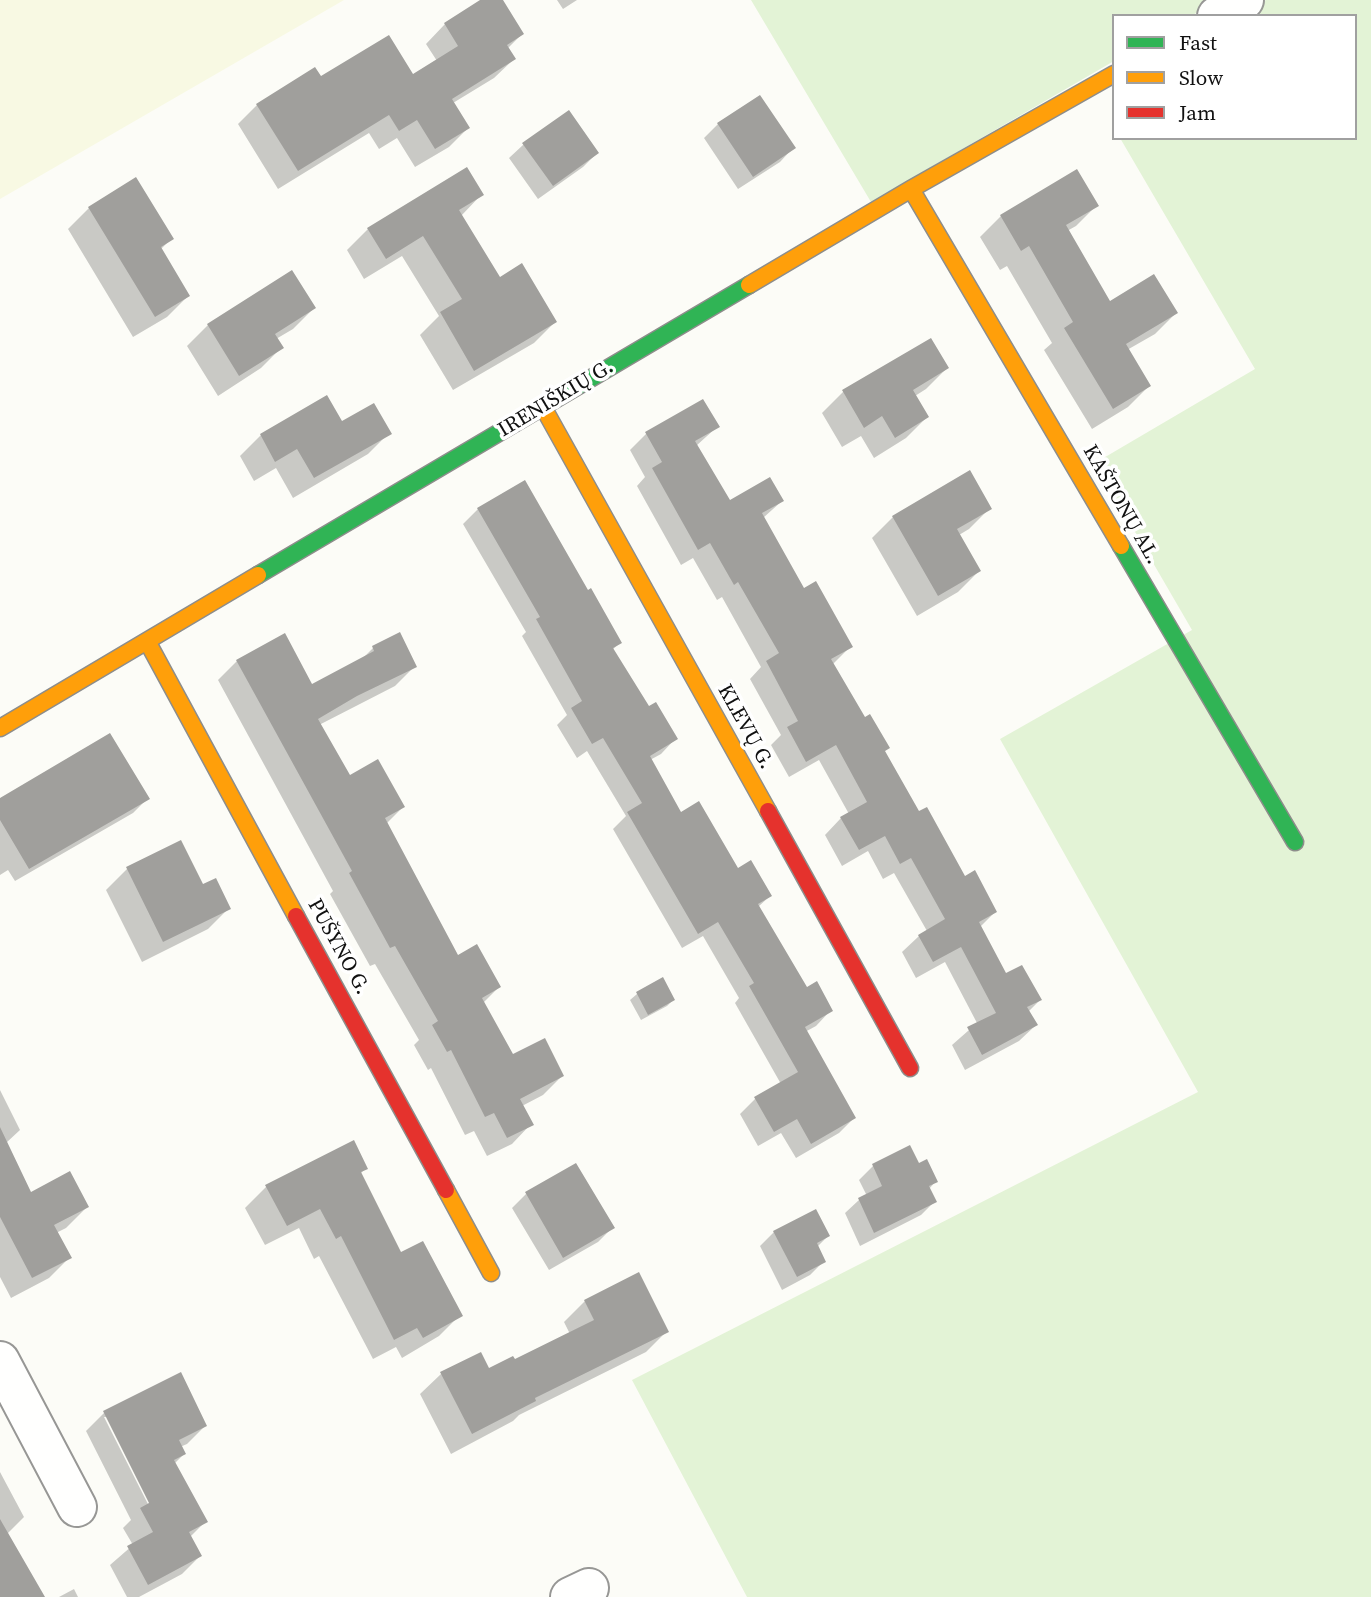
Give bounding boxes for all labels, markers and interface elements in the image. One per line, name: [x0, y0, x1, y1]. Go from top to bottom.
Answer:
legend: [1112, 14, 1357, 140]
text: Fast: [1179, 28, 1217, 57]
text: Slow: [1179, 63, 1223, 92]
text: Jam: [1179, 98, 1216, 127]
street label: IRENIŠKIŲ G.: [494, 355, 618, 443]
street label: KAŠTONŲ AL.: [1077, 441, 1165, 569]
street label: KLEVŲ G.: [711, 680, 779, 774]
street label: PUŠYNO G.: [301, 895, 375, 999]

